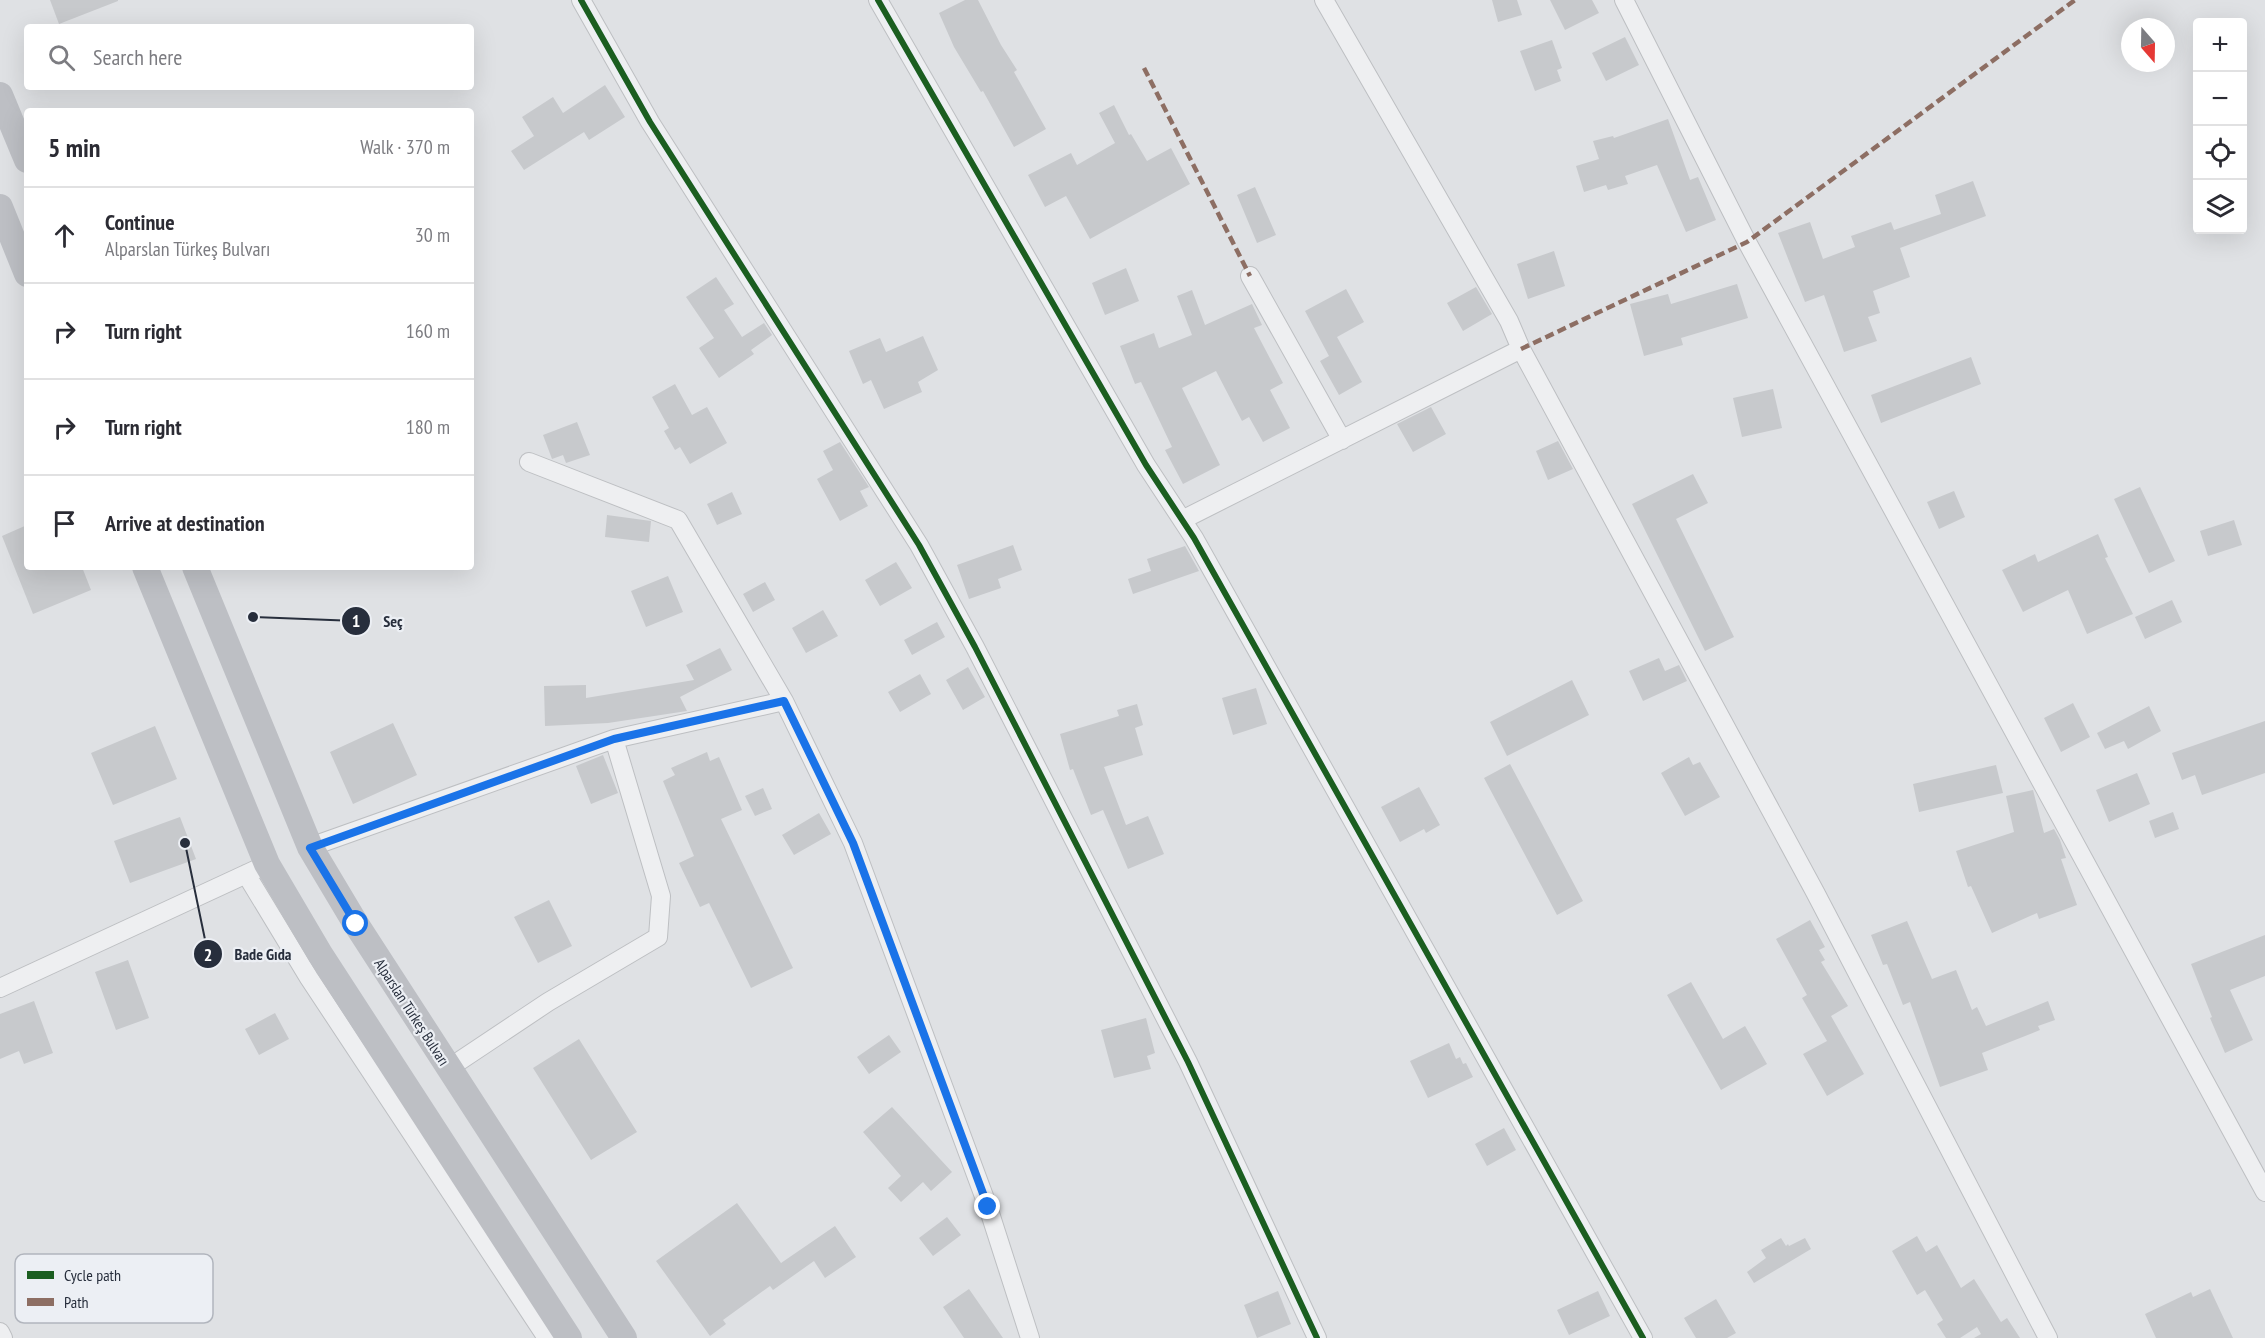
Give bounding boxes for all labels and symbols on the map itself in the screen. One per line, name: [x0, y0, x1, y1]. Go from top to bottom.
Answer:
north arrow: [2121, 18, 2175, 72]
callout: Seç: [341, 604, 415, 638]
text: 1: [352, 609, 360, 632]
text: Seç: [383, 611, 403, 631]
route start: [342, 910, 368, 936]
callout: Bade Gıda: [193, 937, 304, 971]
text: 2: [204, 943, 212, 966]
text: Bade Gıda: [235, 944, 292, 964]
street label: Alparslan Türkeş Bulvarı: [370, 955, 454, 1069]
route end: [974, 1193, 1000, 1219]
legend: [15, 1254, 213, 1323]
text: Cycle path: [64, 1265, 121, 1285]
text: Path: [64, 1292, 89, 1312]

